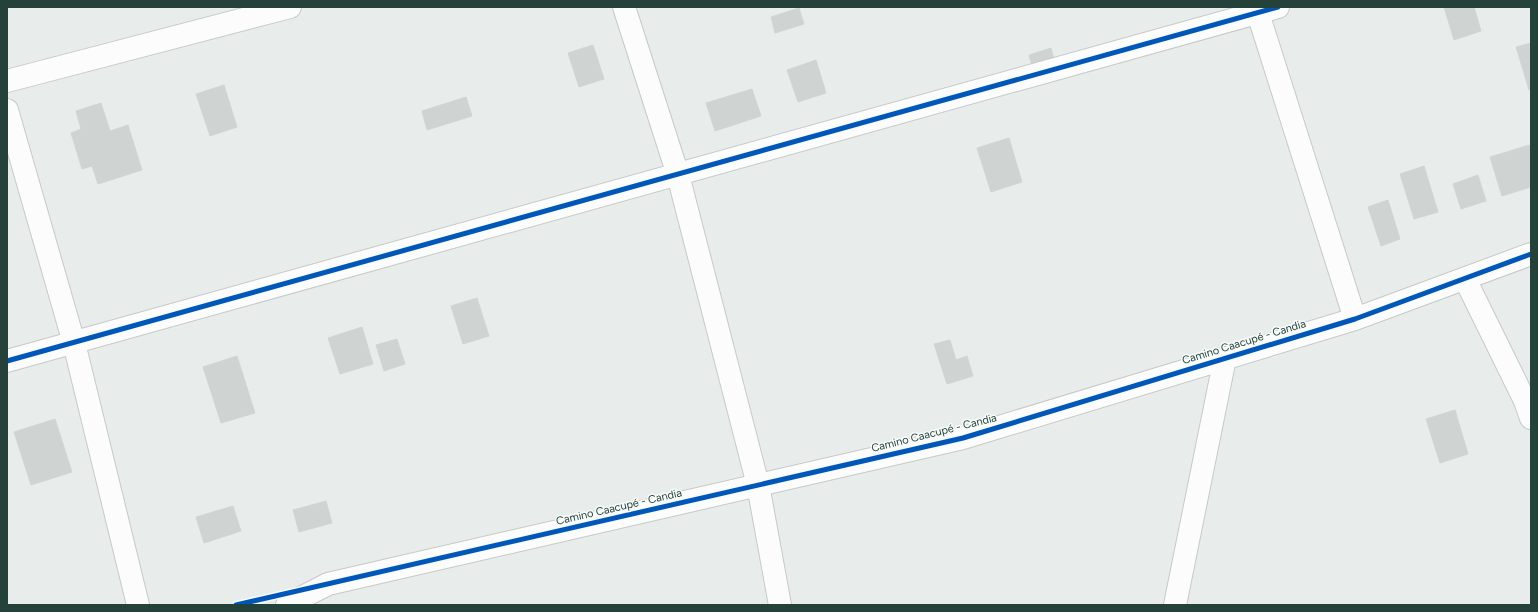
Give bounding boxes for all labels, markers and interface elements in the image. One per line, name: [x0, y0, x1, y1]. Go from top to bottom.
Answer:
street label: Camino Caacupé - Candia: [1181, 317, 1307, 367]
street label: Camino Caacupé - Candia: [870, 411, 998, 455]
street label: Camino Caacupé - Candia: [555, 486, 683, 528]

